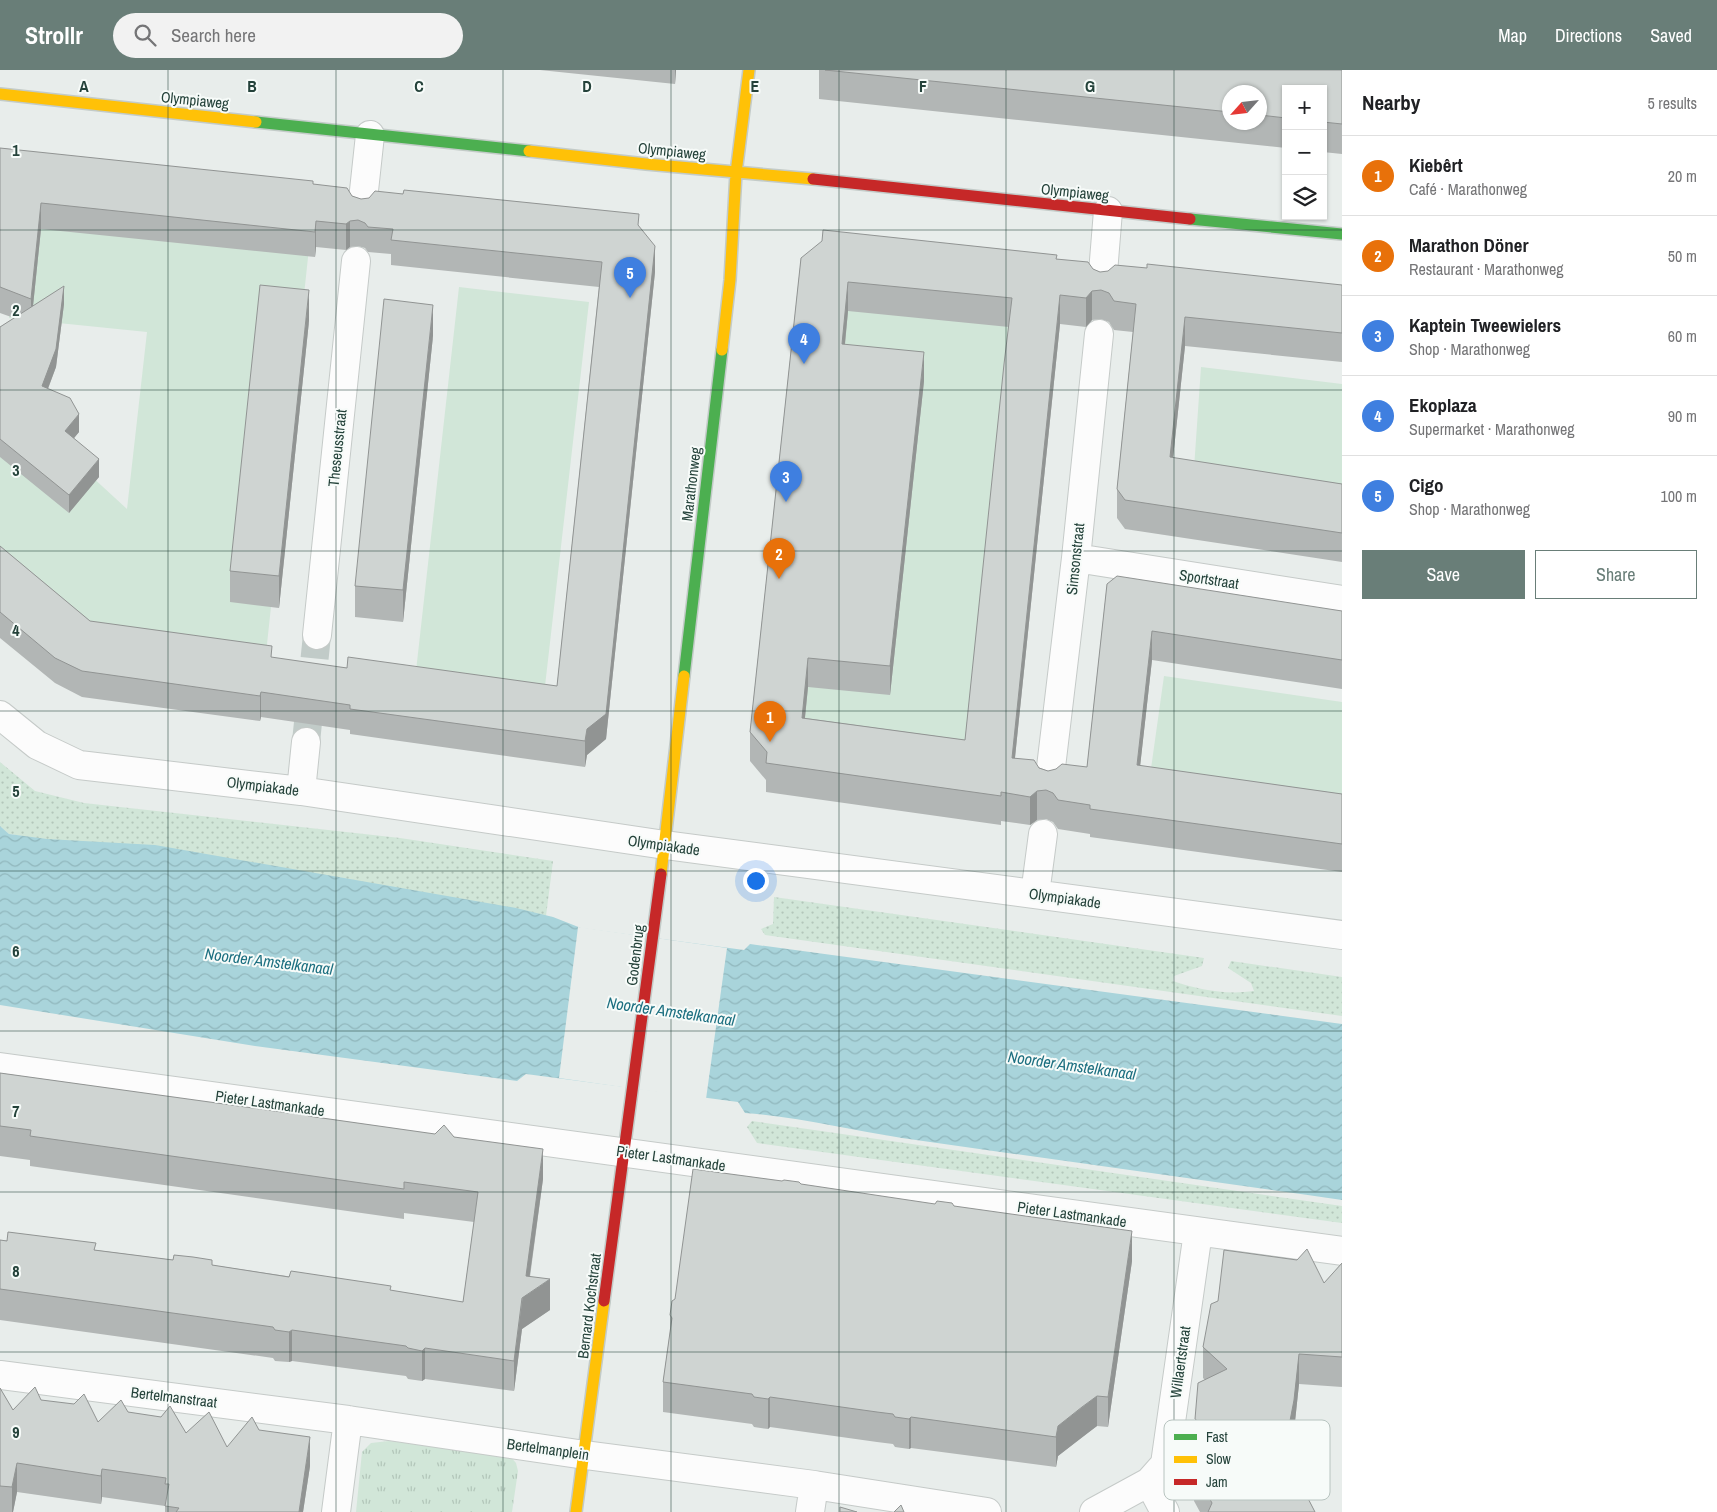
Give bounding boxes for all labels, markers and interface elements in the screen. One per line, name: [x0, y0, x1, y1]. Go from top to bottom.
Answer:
search box: [113, 13, 463, 58]
text: Strollr: [25, 19, 83, 51]
icon: search: [131, 21, 159, 49]
text: Search here: [171, 22, 256, 48]
text: Map: [1498, 23, 1527, 48]
text: Directions: [1555, 23, 1622, 48]
text: Saved: [1650, 23, 1692, 48]
text: A: [79, 75, 89, 97]
text: B: [247, 75, 257, 97]
text: C: [414, 75, 424, 97]
text: D: [582, 75, 592, 97]
text: E: [751, 75, 760, 97]
text: F: [919, 75, 927, 97]
text: G: [1085, 75, 1095, 97]
north arrow: [1222, 85, 1267, 130]
map controls: [1282, 85, 1327, 220]
button: +: [1282, 85, 1327, 130]
street label: Olympiaweg: [160, 86, 230, 114]
text: Nearby: [1362, 88, 1420, 117]
text: 5 results: [1647, 92, 1697, 114]
button: −: [1282, 130, 1327, 175]
street label: Olympiaweg: [637, 137, 707, 165]
text: 1: [12, 139, 20, 161]
text: Kiebêrt: [1409, 152, 1463, 178]
text: 1: [1374, 165, 1382, 187]
text: 20 m: [1668, 165, 1697, 187]
button: layers: [1282, 175, 1327, 220]
street label: Olympiaweg: [1040, 178, 1110, 206]
text: Café · Marathonweg: [1409, 178, 1527, 200]
text: Marathon Döner: [1409, 232, 1528, 258]
text: 2: [1374, 245, 1382, 267]
text: 50 m: [1668, 245, 1697, 267]
pin: 5: [614, 257, 646, 298]
text: Restaurant · Marathonweg: [1409, 258, 1564, 280]
text: 2: [12, 299, 20, 321]
text: Kaptein Tweewielers: [1409, 312, 1561, 338]
pin: 4: [788, 323, 820, 364]
text: 3: [1374, 325, 1382, 347]
text: 60 m: [1668, 325, 1697, 347]
text: Shop · Marathonweg: [1409, 338, 1530, 360]
text: Ekoplaza: [1409, 392, 1477, 418]
text: 4: [1374, 405, 1382, 427]
text: 90 m: [1668, 405, 1697, 427]
street label: Theseusstraat: [322, 408, 352, 488]
text: Supermarket · Marathonweg: [1409, 418, 1575, 440]
street label: Marathonweg: [676, 446, 706, 522]
text: 3: [12, 459, 20, 481]
pin: 3: [770, 461, 802, 502]
text: Cigo: [1409, 472, 1444, 498]
text: 5: [1374, 485, 1382, 507]
text: 100 m: [1661, 485, 1697, 507]
text: Shop · Marathonweg: [1409, 498, 1530, 520]
street label: Simsonstraat: [1061, 521, 1089, 596]
pin: 2: [763, 538, 795, 579]
button: Save: [1362, 550, 1525, 599]
button: Share: [1535, 550, 1697, 599]
street label: Sportstraat: [1178, 564, 1241, 594]
text: 4: [12, 619, 20, 641]
pin: 1: [754, 701, 786, 742]
street label: Olympiakade: [226, 771, 300, 801]
text: 5: [12, 780, 20, 802]
street label: Olympiakade: [627, 830, 701, 860]
your location: [743, 868, 769, 894]
street label: Olympiakade: [1028, 883, 1102, 913]
street label: Godenbrug: [621, 923, 649, 987]
text: 6: [12, 940, 20, 962]
water label: Noorder Amstelkanaal: [204, 942, 335, 980]
water label: Noorder Amstelkanaal: [606, 991, 737, 1031]
water label: Noorder Amstelkanaal: [1007, 1045, 1138, 1085]
street label: Pieter Lastmankade: [214, 1085, 326, 1121]
text: 7: [12, 1100, 20, 1122]
street label: Pieter Lastmankade: [615, 1140, 727, 1176]
street label: Pieter Lastmankade: [1016, 1196, 1128, 1232]
street label: Bernard Kochstraat: [572, 1252, 606, 1360]
text: 8: [12, 1260, 20, 1282]
street label: Willaertstraat: [1165, 1324, 1196, 1399]
street label: Bertelmanstraat: [130, 1381, 219, 1413]
legend: [1164, 1420, 1330, 1500]
text: 9: [12, 1421, 20, 1443]
text: Fast: [1206, 1428, 1228, 1446]
street label: Bertelmanplein: [506, 1433, 590, 1465]
text: Slow: [1206, 1450, 1232, 1468]
text: Jam: [1206, 1473, 1228, 1491]

